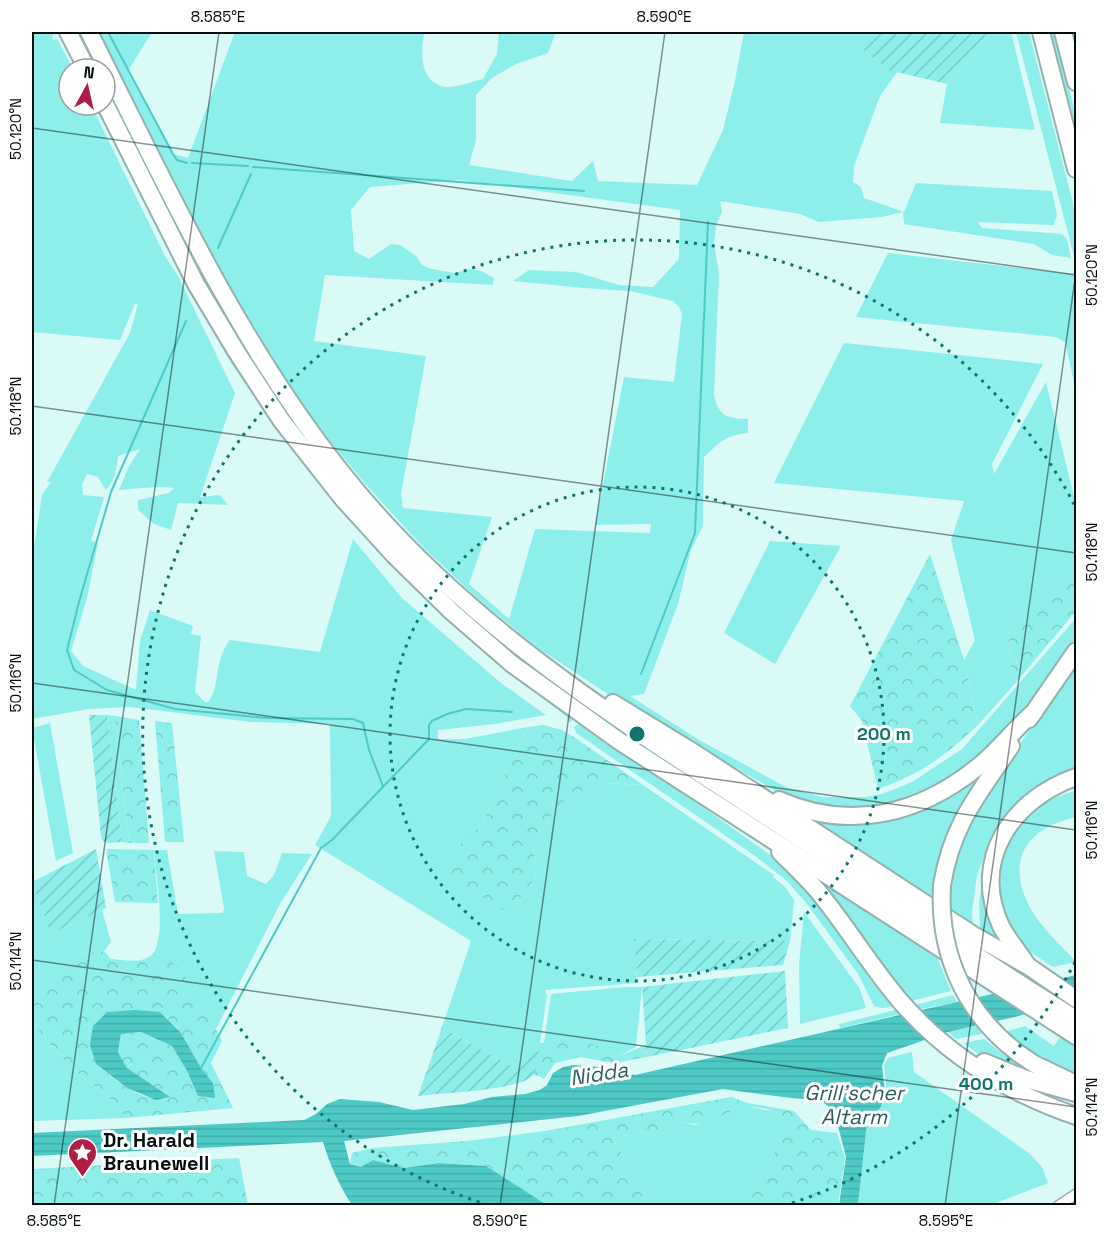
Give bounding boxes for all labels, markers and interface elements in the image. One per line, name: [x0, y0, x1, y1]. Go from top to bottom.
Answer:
text: 8.585°E: [191, 7, 245, 26]
text: 8.590°E: [636, 7, 692, 26]
north arrow: [57, 57, 117, 117]
text: N: [82, 61, 96, 84]
text: 50.120°N: [6, 98, 25, 160]
text: 50.120°N: [1082, 244, 1101, 306]
text: 50.118°N: [6, 376, 25, 436]
text: 50.118°N: [1082, 522, 1101, 582]
text: 50.116°N: [6, 654, 25, 712]
text: 200 m: [857, 722, 911, 745]
centre of rings: [627, 724, 647, 744]
text: 50.116°N: [1082, 801, 1101, 859]
text: 50.114°N: [6, 931, 25, 991]
water label: Nidda: [568, 1055, 631, 1091]
text: 400 m: [959, 1072, 1013, 1095]
text: 50.114°N: [1082, 1077, 1101, 1137]
water label: Grill’scher Altarm: [804, 1079, 906, 1130]
place label: Dr. Harald Braunewell: [103, 1127, 209, 1176]
place icon: Dr. Harald Braunewell: [66, 1136, 98, 1178]
text: 8.585°E: [27, 1211, 81, 1230]
text: 8.590°E: [472, 1211, 528, 1230]
text: 8.595°E: [919, 1211, 973, 1230]

